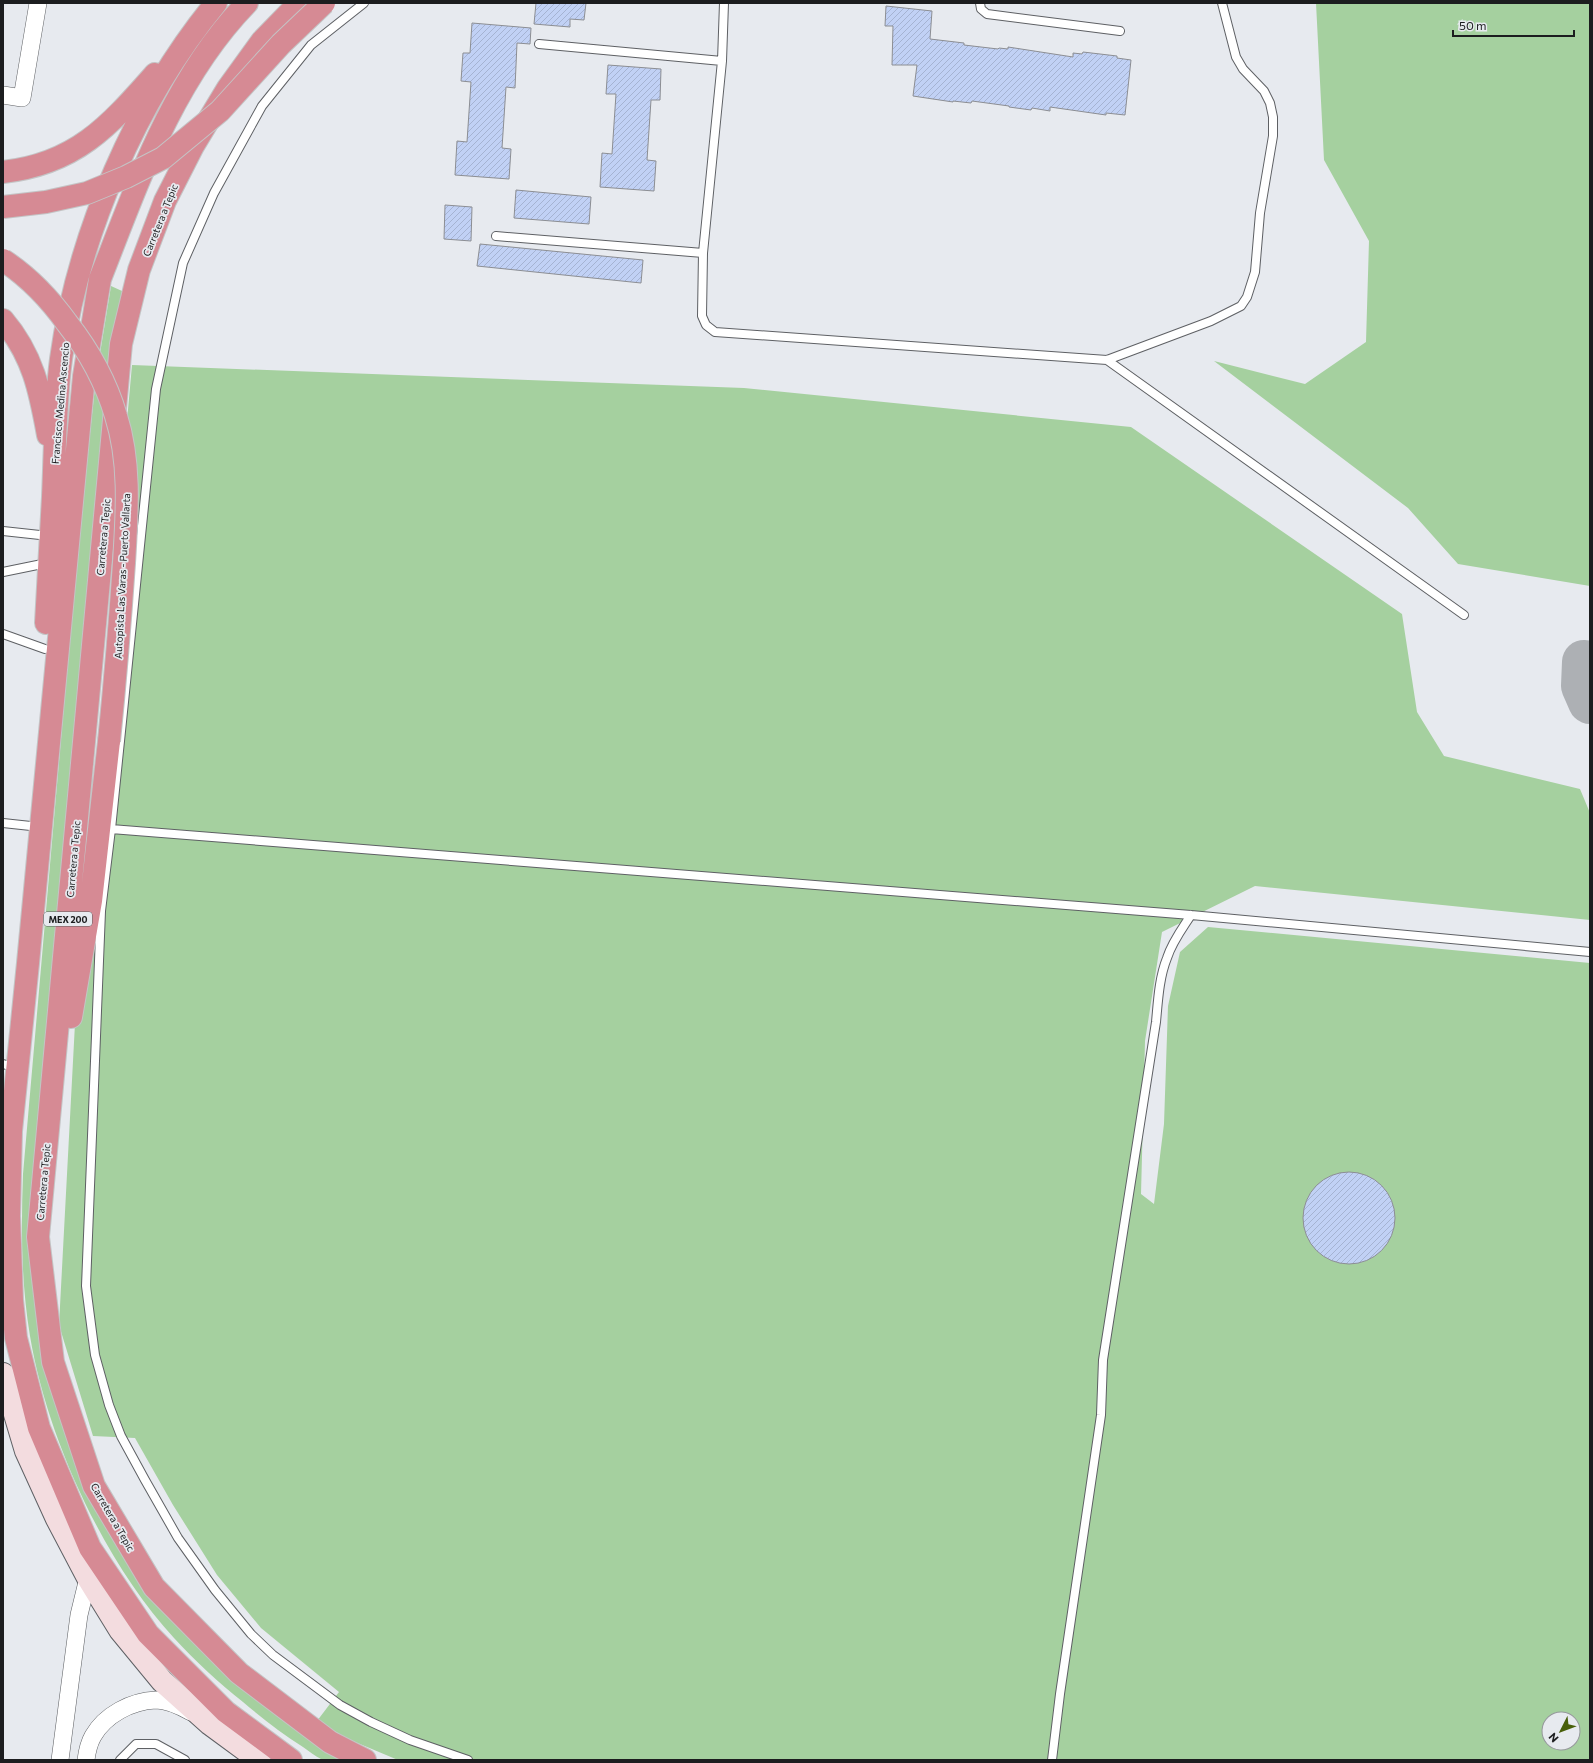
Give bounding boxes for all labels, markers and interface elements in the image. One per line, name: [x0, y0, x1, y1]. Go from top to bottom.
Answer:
scale bar: [1453, 12, 1574, 38]
text: 50 m: [1459, 18, 1487, 32]
street label: Carretera a Tepic: [140, 182, 180, 258]
street label: Francisco Medina Ascencio: [49, 342, 71, 464]
street label: Autopista Las Varas - Puerto Vallarta: [112, 493, 132, 659]
street label: Carretera a Tepic: [94, 498, 112, 576]
street label: Carretera a Tepic: [64, 820, 82, 898]
road number: MEX 200: [44, 912, 92, 926]
street label: Carretera a Tepic: [34, 1143, 52, 1221]
street label: Carretera a Tepic: [89, 1481, 137, 1553]
north arrow: [1541, 1711, 1581, 1751]
text: N: [1546, 1731, 1561, 1745]

